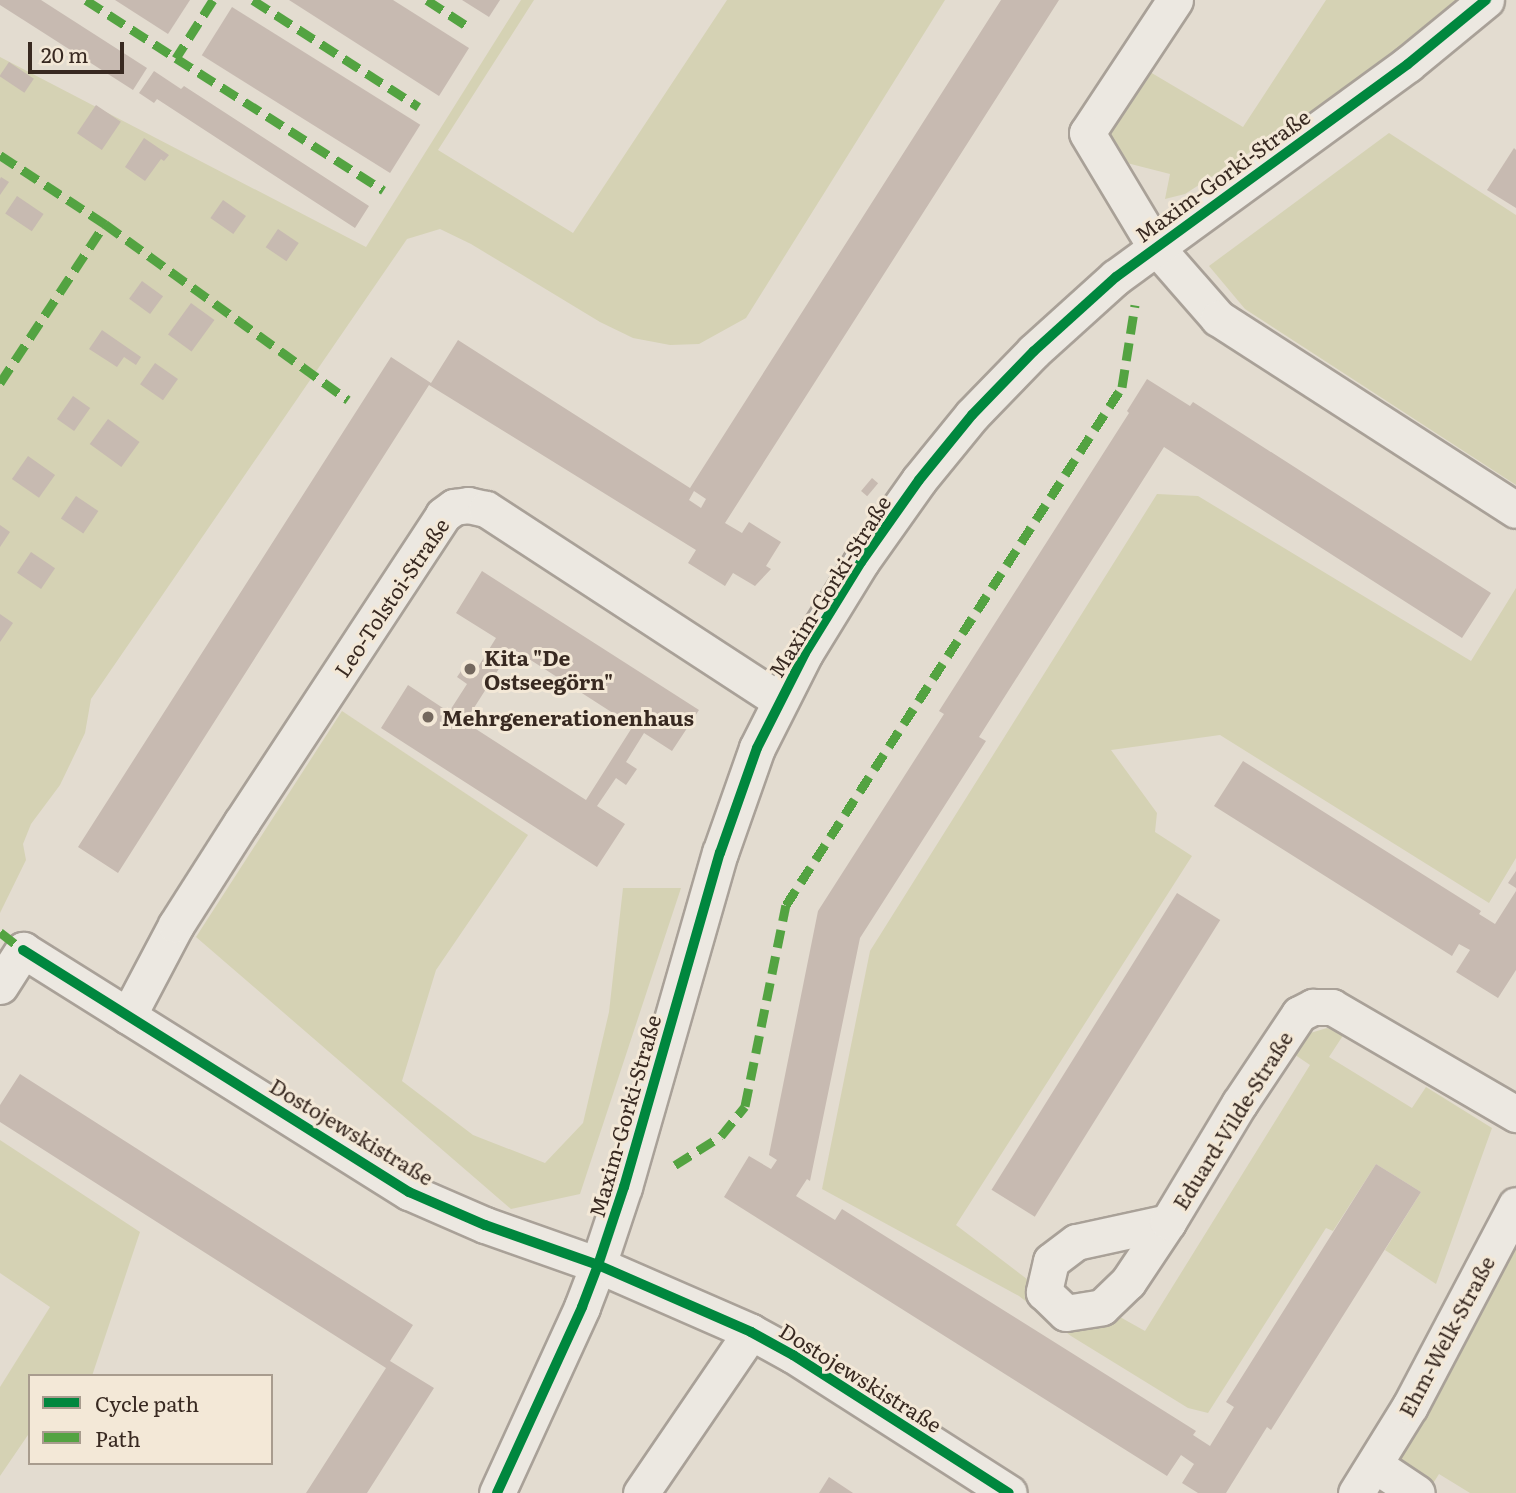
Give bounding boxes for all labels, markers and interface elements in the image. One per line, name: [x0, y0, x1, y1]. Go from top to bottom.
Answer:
scale bar: [32, 28, 128, 72]
text: 20 m: [41, 38, 88, 69]
street label: Maxim-Gorki-Straße: [1130, 103, 1314, 247]
street label: Maxim-Gorki-Straße: [763, 491, 895, 681]
street label: Leo-Tolstoi-Straße: [329, 513, 453, 681]
place label: Kita "De Ostseegörn": [484, 644, 613, 694]
marker: Kita "De Ostseegörn": [462, 661, 478, 677]
place label: Mehrgenerationenhaus: [442, 704, 694, 730]
marker: Mehrgenerationenhaus: [420, 709, 436, 725]
street label: Maxim-Gorki-Straße: [583, 1012, 665, 1220]
street label: Eduard-Vilde-Straße: [1167, 1026, 1297, 1214]
street label: Dostojewskistraße: [266, 1072, 438, 1190]
street label: Ehm-Welk-Straße: [1393, 1251, 1499, 1421]
street label: Dostojewskistraße: [775, 1317, 947, 1437]
legend: [28, 1374, 273, 1465]
text: Cycle path: [95, 1387, 199, 1418]
text: Path: [95, 1422, 141, 1453]

